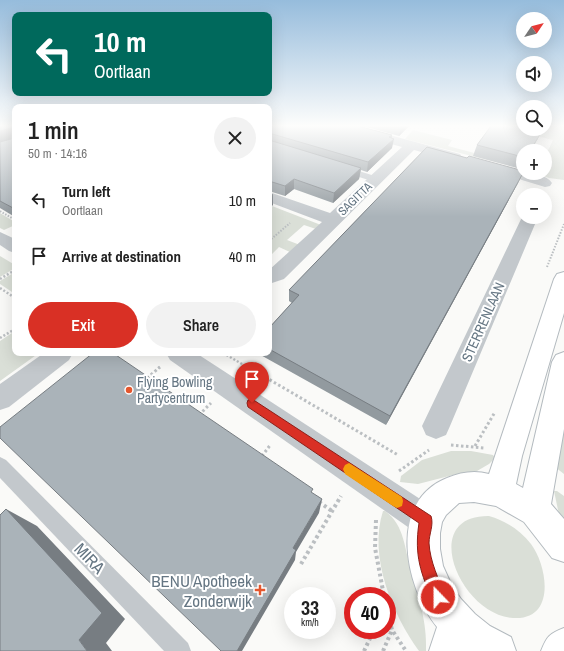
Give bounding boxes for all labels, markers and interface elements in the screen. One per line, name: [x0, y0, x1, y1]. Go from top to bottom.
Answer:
north arrow: [516, 12, 552, 48]
map controls: [516, 12, 552, 224]
text: 10 m: [94, 23, 146, 61]
icon: left: [28, 28, 80, 80]
button: sound: [516, 56, 552, 92]
text: Oortlaan: [94, 59, 151, 84]
button: search: [516, 100, 552, 136]
text: 1 min: [28, 114, 79, 146]
button: close: [214, 117, 256, 159]
button: +: [516, 144, 552, 180]
text: 50 m · 14:16: [28, 145, 87, 162]
street label: SAGITTA: [335, 179, 376, 219]
text: Turn left: [62, 181, 110, 202]
button: −: [516, 188, 552, 224]
icon: left: [28, 189, 50, 211]
text: 10 m: [229, 190, 256, 211]
text: Oortlaan: [62, 202, 103, 219]
icon: arrive: [28, 245, 50, 267]
text: Arrive at destination: [62, 246, 181, 267]
text: 40 m: [229, 246, 256, 267]
street label: STERRENLAAN: [458, 280, 508, 364]
button: Exit: [28, 302, 138, 348]
button: Share: [146, 302, 256, 348]
pin: [235, 362, 269, 403]
icon: arrive: [241, 368, 263, 390]
place label: Flying Bowling Partycentrum: [137, 373, 213, 407]
marker: Flying Bowling Partycentrum: [124, 385, 134, 395]
street label: MIRA: [70, 537, 111, 579]
place label: BENU Apotheek Zonderwijk: [151, 569, 252, 612]
position arrow: [417, 576, 459, 618]
marker: BENU Apotheek Zonderwijk: [255, 585, 265, 595]
speed limit sign: 40: [344, 587, 396, 639]
text: 33: [301, 594, 319, 621]
text: km/h: [301, 616, 319, 629]

